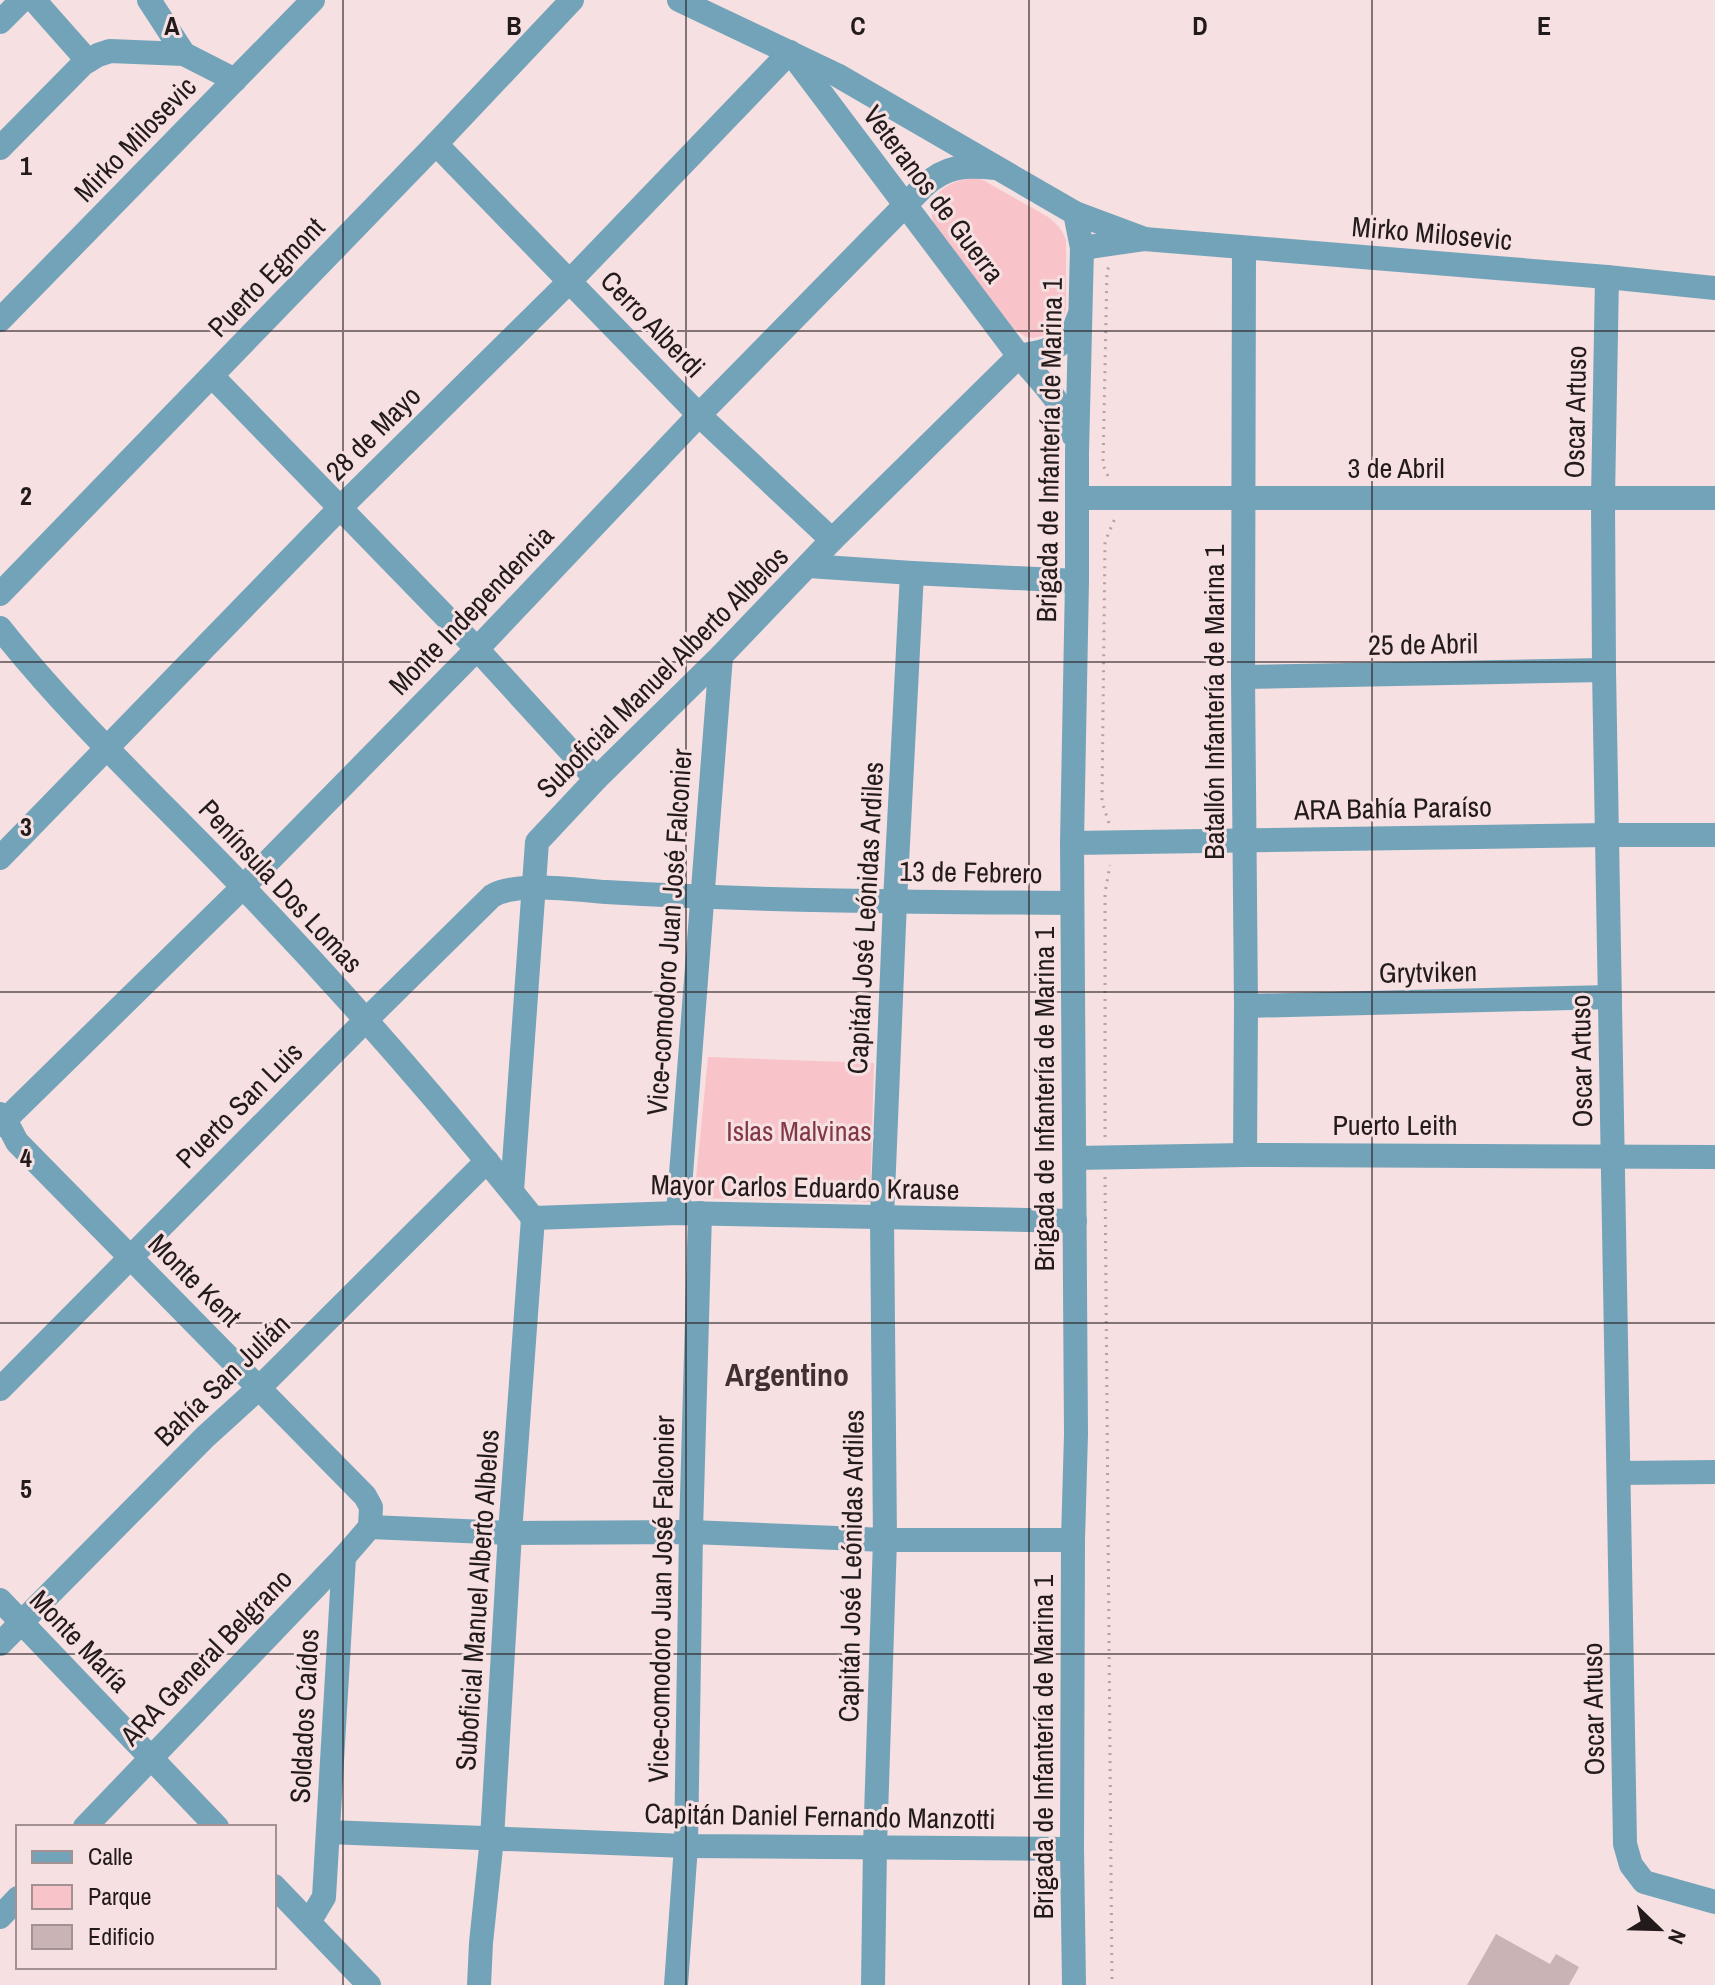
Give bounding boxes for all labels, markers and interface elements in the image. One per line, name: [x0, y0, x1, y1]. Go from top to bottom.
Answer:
text: A: [164, 8, 180, 43]
text: B: [506, 8, 522, 43]
text: C: [850, 8, 866, 43]
text: D: [1192, 8, 1208, 43]
text: E: [1537, 8, 1551, 43]
street label: Mirko Milosevic: [65, 68, 205, 210]
street label: Veteranos de Guerra: [855, 97, 1013, 291]
text: 1: [20, 148, 32, 183]
street label: Mirko Milosevic: [1350, 207, 1514, 259]
street label: Puerto Egmont: [199, 209, 333, 345]
street label: Cerro Alberdi: [592, 262, 714, 386]
street label: Brigada de Infantería de Marina 1: [1027, 277, 1071, 623]
street label: Oscar Artuso: [1555, 345, 1595, 479]
street label: 28 de Mayo: [317, 377, 429, 489]
street label: 3 de Abril: [1347, 449, 1445, 487]
text: 2: [20, 478, 32, 513]
street label: Monte Independencia: [380, 517, 562, 703]
street label: Suboficial Manuel Alberto Albelos: [528, 538, 796, 806]
street label: Batallón Infantería de Marina 1: [1195, 544, 1233, 860]
street label: 25 de Abril: [1368, 624, 1478, 664]
street label: Vice-comodoro Juan José Falconier: [637, 747, 701, 1117]
street label: Capitán José Leónidas Ardiles: [838, 761, 892, 1075]
street label: ARA Bahía Paraíso: [1293, 787, 1492, 829]
street label: Península Dos Lomas: [191, 791, 371, 981]
text: 3: [20, 809, 32, 844]
street label: 13 de Febrero: [899, 852, 1043, 892]
street label: Brigada de Infantería de Marina 1: [1025, 926, 1063, 1271]
street label: Grytviken: [1379, 952, 1477, 992]
street label: Oscar Artuso: [1561, 994, 1601, 1128]
street label: Puerto San Luis: [167, 1033, 311, 1177]
street label: Puerto Leith: [1332, 1106, 1458, 1144]
park label: Islas Malvinas: [726, 1112, 872, 1150]
text: 4: [20, 1140, 32, 1175]
street label: Mayor Carlos Eduardo Krause: [650, 1165, 960, 1209]
street label: Monte Kent: [140, 1225, 250, 1335]
street label: Bahía San Julián: [146, 1306, 298, 1454]
district label: Argentino: [725, 1353, 849, 1396]
street label: Capitán José Leónidas Ardiles: [829, 1409, 873, 1723]
street label: Vice-comodoro Juan José Falconier: [639, 1415, 683, 1783]
street label: Suboficial Manuel Alberto Albelos: [446, 1428, 508, 1772]
text: 5: [20, 1471, 32, 1506]
street label: ARA General Belgrano: [111, 1560, 300, 1754]
street label: Brigada de Infantería de Marina 1: [1024, 1574, 1062, 1919]
street label: Monte María: [22, 1581, 139, 1701]
street label: Soldados Caídos: [280, 1628, 328, 1804]
street label: Oscar Artuso: [1573, 1642, 1613, 1776]
street label: Capitán Daniel Fernando Manzotti: [644, 1794, 996, 1838]
legend: [16, 1825, 276, 1969]
text: Calle: [88, 1840, 133, 1872]
text: Parque: [88, 1880, 151, 1912]
north arrow: [1619, 1889, 1699, 1969]
text: Edificio: [88, 1920, 155, 1952]
text: N: [1661, 1925, 1694, 1949]

